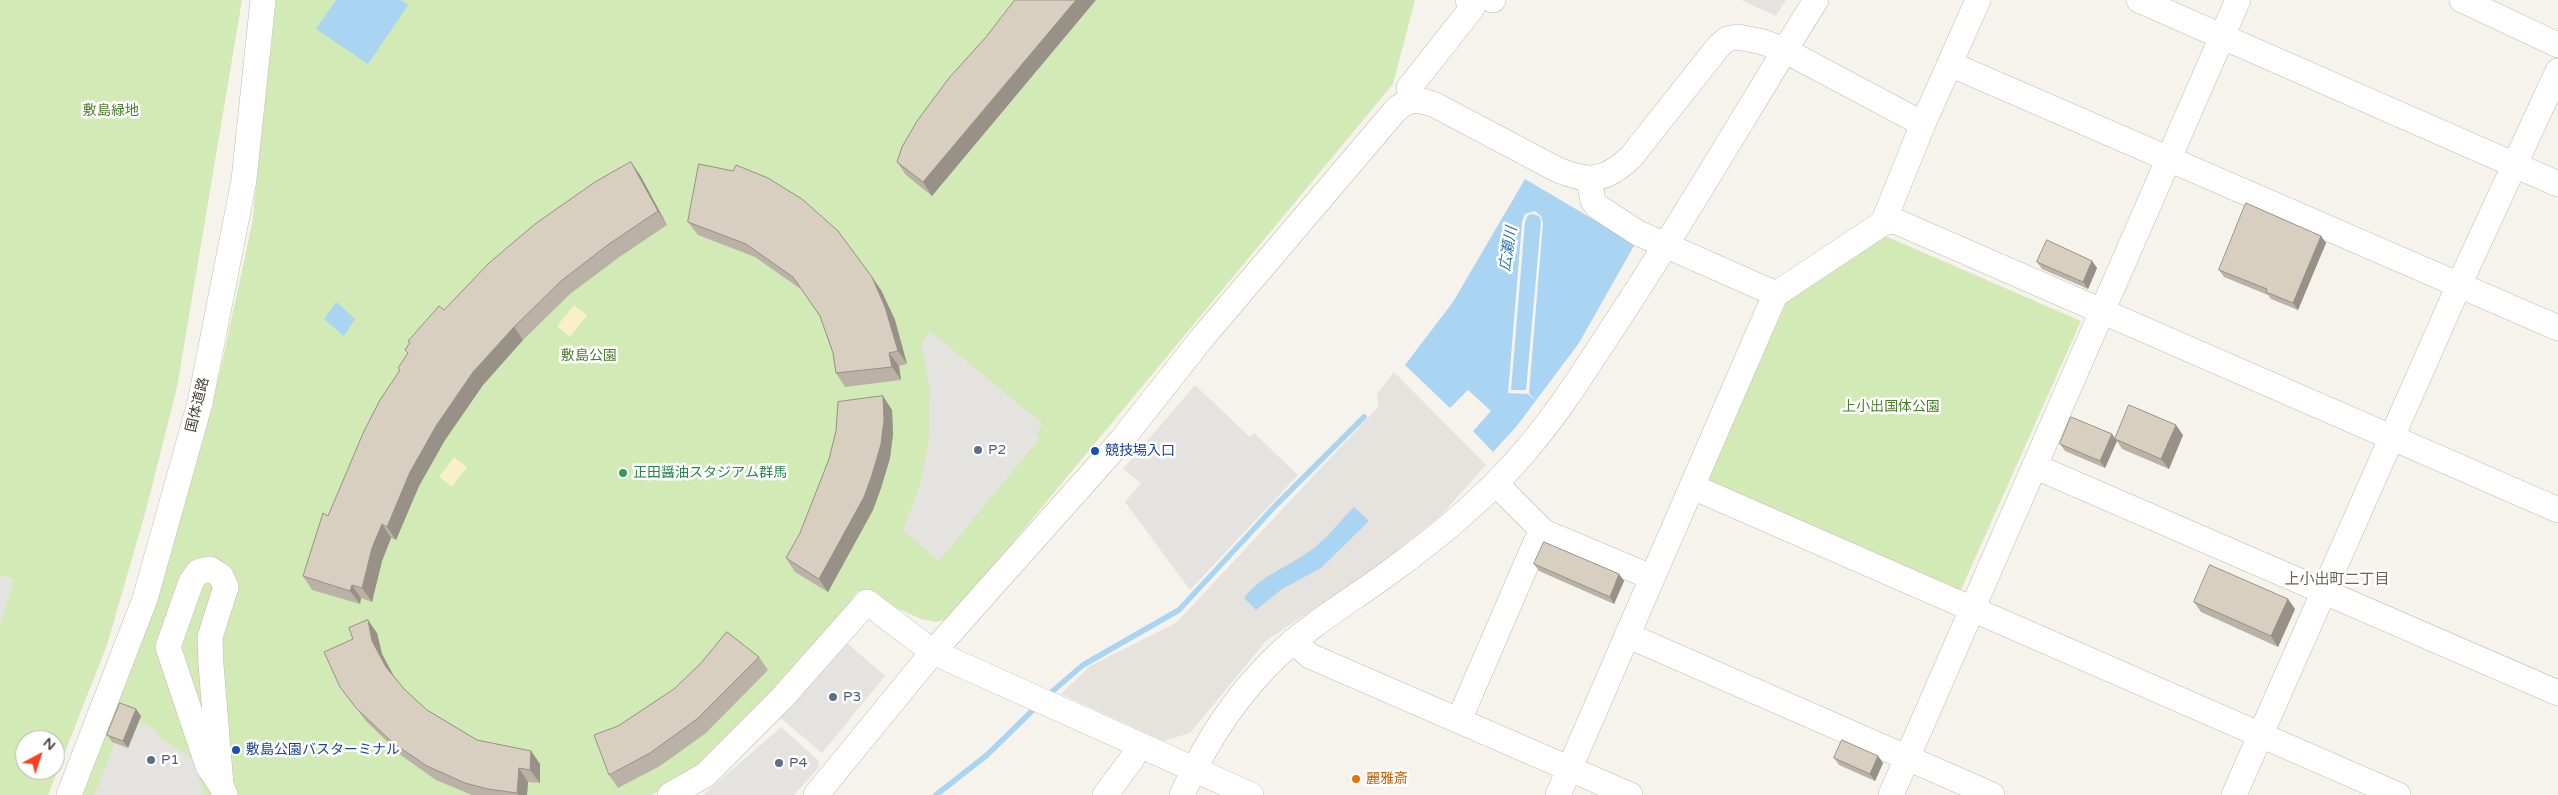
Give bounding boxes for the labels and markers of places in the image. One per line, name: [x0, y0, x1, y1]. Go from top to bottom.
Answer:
place label: P2: [988, 442, 1006, 458]
place label: 競技場入口: [1105, 443, 1175, 459]
marker: P2: [972, 444, 984, 456]
marker: 競技場入口: [1089, 445, 1101, 457]
place label: 正田醤油スタジアム群馬: [633, 465, 787, 481]
marker: 正田醤油スタジアム群馬: [617, 467, 629, 479]
place label: P3: [843, 689, 861, 705]
marker: P3: [827, 691, 839, 703]
place label: 敷島公園バスターミナル: [246, 742, 400, 758]
marker: 敷島公園バスターミナル: [230, 744, 242, 756]
place label: P1: [161, 752, 179, 768]
marker: P1: [145, 754, 157, 766]
place label: P4: [789, 755, 807, 771]
marker: P4: [773, 757, 785, 769]
place label: 麗雅斎: [1366, 771, 1408, 787]
marker: 麗雅斎: [1350, 773, 1362, 785]

